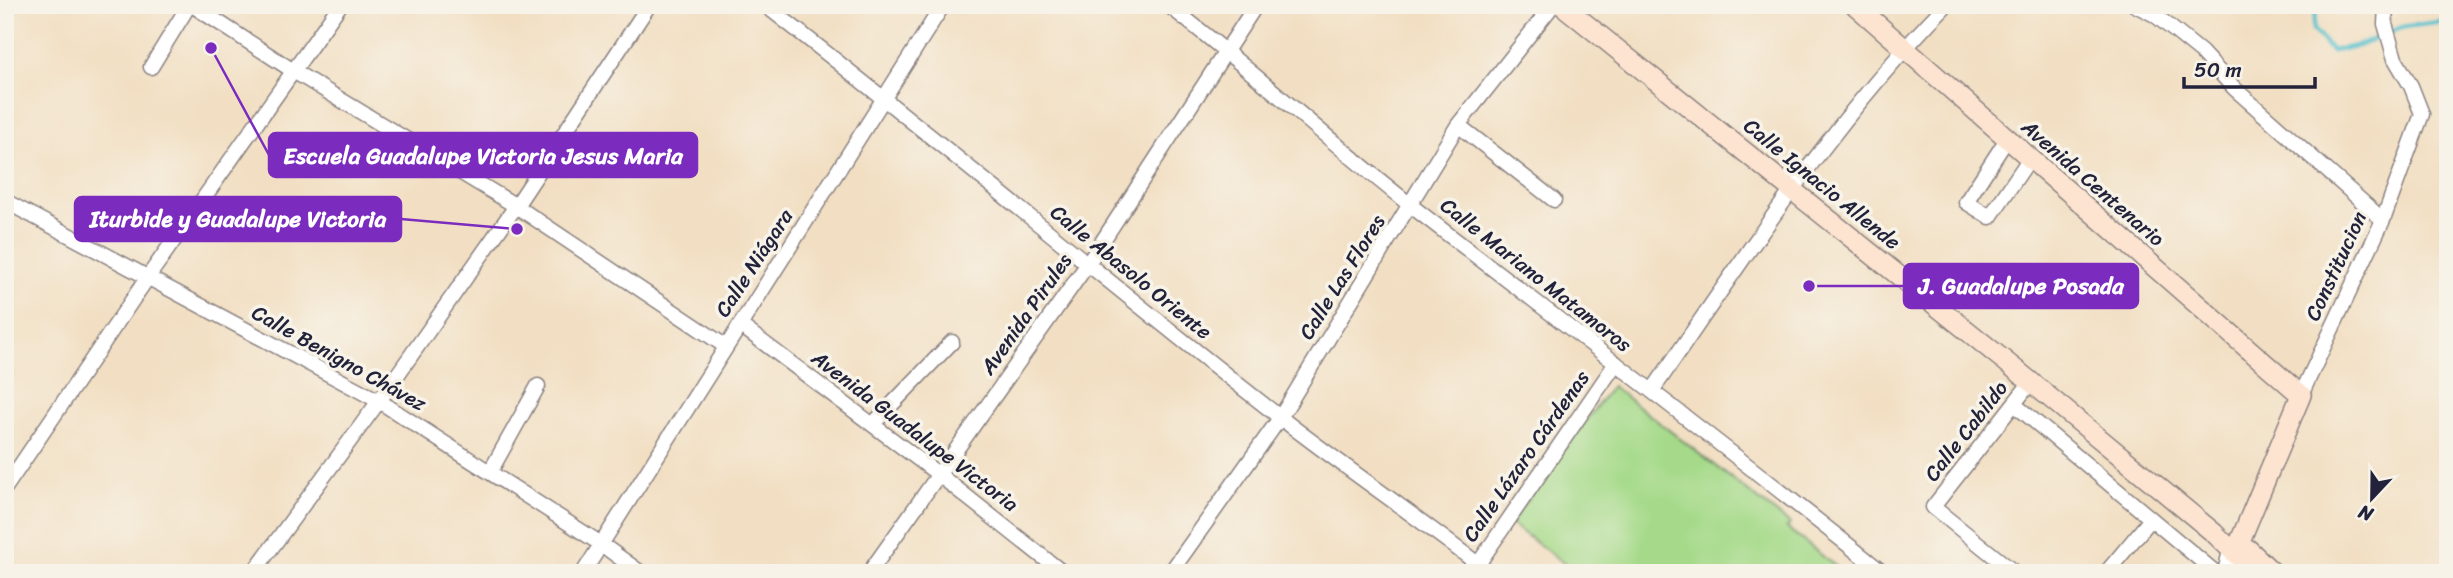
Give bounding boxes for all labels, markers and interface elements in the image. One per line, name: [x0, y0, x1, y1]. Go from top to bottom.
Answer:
scale bar: [2184, 46, 2315, 90]
text: 50 m: [2194, 51, 2242, 89]
street label: Calle Ignacio Allende: [1735, 108, 1910, 260]
street label: Avenida Centenario: [2012, 109, 2174, 257]
callout: Escuela Guadalupe Victoria Jesus Maria: [269, 133, 697, 177]
text: Escuela Guadalupe Victoria Jesus Maria: [283, 136, 684, 177]
street label: Calle Mariano Matamoros: [1432, 188, 1641, 363]
street label: Calle Abasolo Oriente: [1041, 194, 1221, 350]
callout: Iturbide y Guadalupe Victoria: [75, 197, 401, 241]
text: Iturbide y Guadalupe Victoria: [89, 199, 387, 240]
street label: Calle Niágara: [704, 201, 804, 325]
street label: Constitucion: [2294, 205, 2378, 327]
street label: Calle Las Flores: [1288, 206, 1396, 347]
street label: Avenida Pirules: [969, 245, 1082, 384]
callout: J. Guadalupe Posada: [1904, 264, 2138, 308]
text: J. Guadalupe Posada: [1916, 266, 2125, 307]
street label: Calle Benigno Chávez: [244, 294, 434, 422]
street label: Avenida Guadalupe Victoria: [802, 339, 1027, 522]
street label: Calle Lázaro Cárdenas: [1452, 362, 1600, 550]
street label: Calle Cabildo: [1914, 372, 2018, 490]
north arrow: [2338, 462, 2408, 532]
text: N: [2353, 495, 2379, 531]

